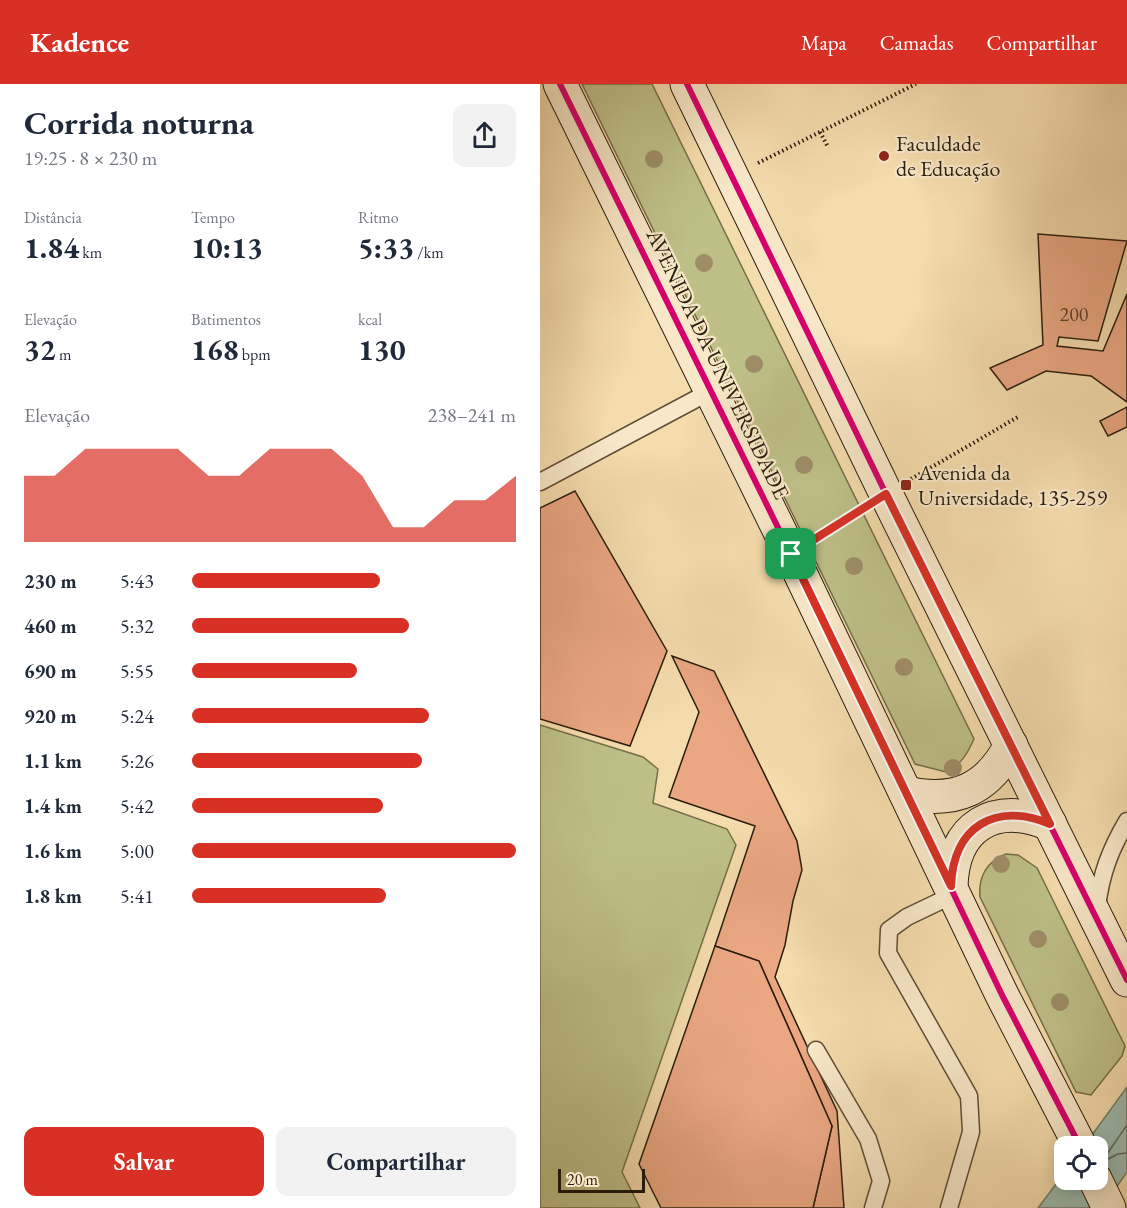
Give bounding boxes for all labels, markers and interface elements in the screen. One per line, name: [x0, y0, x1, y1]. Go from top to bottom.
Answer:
text: Kadence: [30, 24, 129, 60]
text: Mapa: [801, 29, 847, 56]
text: Camadas: [880, 29, 953, 56]
text: Compartilhar: [986, 29, 1097, 56]
text: Corrida noturna: [24, 101, 254, 144]
button: share: [453, 104, 516, 167]
place label: Faculdade de Educação: [896, 129, 1001, 183]
text: 19:25 · 8 × 230 m: [24, 145, 157, 171]
marker: Faculdade de Educação: [877, 149, 891, 163]
text: Distância: [24, 207, 82, 228]
text: Tempo: [191, 207, 235, 228]
text: Ritmo: [358, 207, 399, 228]
street label: AVENIDA DA UNIVERSIDADE: [639, 223, 796, 504]
text: 1.84: [24, 228, 79, 267]
text: 10:13: [191, 228, 263, 267]
text: 5:33: [358, 228, 414, 267]
text: km: [79, 242, 102, 263]
text: /km: [414, 242, 444, 263]
house number: 200: [1060, 301, 1089, 327]
text: Elevação: [24, 309, 77, 330]
text: Batimentos: [191, 309, 261, 330]
text: kcal: [358, 309, 382, 330]
text: 32: [24, 330, 56, 369]
text: 168: [191, 330, 239, 369]
text: 130: [358, 330, 406, 369]
text: m: [56, 344, 71, 365]
text: bpm: [239, 344, 271, 365]
text: Elevação: [24, 402, 90, 428]
text: 238–241 m: [428, 402, 516, 428]
place label: Avenida da Universidade, 135-259: [917, 458, 1108, 512]
marker: Avenida da Universidade, 135-259: [899, 478, 913, 492]
pin: [765, 528, 816, 579]
icon: arrive: [774, 537, 807, 570]
text: 230 m: [24, 568, 77, 594]
text: 5:43: [120, 568, 154, 594]
text: 460 m: [24, 613, 77, 639]
text: 5:32: [120, 613, 154, 639]
text: 690 m: [24, 658, 77, 684]
text: 5:55: [120, 658, 154, 684]
text: 920 m: [24, 703, 77, 729]
text: 5:24: [120, 703, 154, 729]
text: 1.1 km: [24, 748, 82, 774]
text: 5:26: [120, 748, 154, 774]
text: 1.4 km: [24, 793, 82, 819]
text: 5:42: [120, 793, 154, 819]
text: 1.6 km: [24, 838, 82, 864]
text: 5:00: [120, 838, 154, 864]
text: 1.8 km: [24, 883, 82, 909]
text: 5:41: [120, 883, 154, 909]
button: Salvar: [24, 1127, 264, 1196]
button: Compartilhar: [276, 1127, 516, 1196]
map controls: [1054, 1136, 1108, 1190]
button: locate: [1054, 1136, 1108, 1190]
scale bar: [558, 1166, 645, 1194]
text: 20 m: [567, 1169, 598, 1190]

